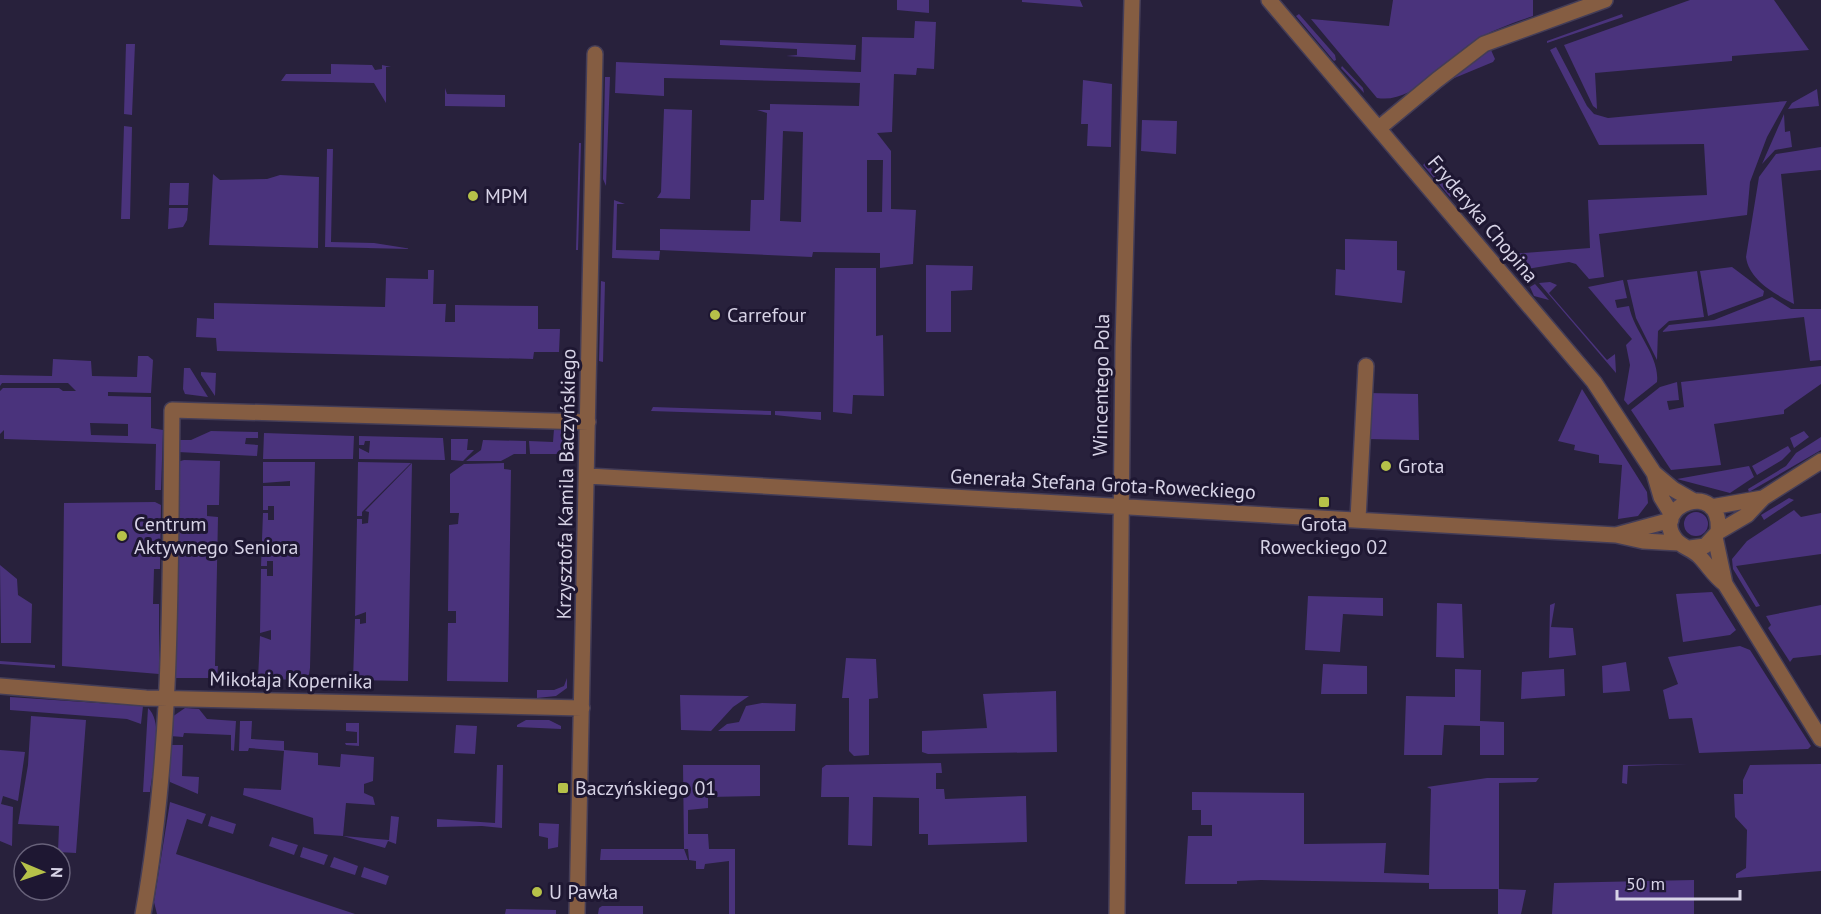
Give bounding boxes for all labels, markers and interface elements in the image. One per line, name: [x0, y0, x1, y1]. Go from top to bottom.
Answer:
street label: Fryderyka Chopina: [1422, 150, 1544, 288]
place label: MPM: [485, 183, 528, 209]
marker: MPM: [466, 189, 480, 203]
place label: Carrefour: [727, 302, 806, 328]
marker: Carrefour: [708, 308, 722, 322]
street label: Wincentego Pola: [1087, 313, 1115, 457]
street label: Krzysztofa Kamila Baczyńskiego: [551, 348, 581, 620]
place label: Grota: [1398, 453, 1444, 479]
marker: Grota: [1379, 459, 1393, 473]
street label: Generała Stefana Grota-Roweckiego: [950, 463, 1256, 505]
marker: Grota Roweckiego 02: [1317, 495, 1331, 509]
place label: Centrum Aktywnego Seniora: [134, 511, 298, 560]
place label: Grota Roweckiego 02: [1260, 511, 1388, 560]
marker: Centrum Aktywnego Seniora: [115, 529, 129, 543]
street label: Mikołaja Kopernika: [209, 666, 373, 694]
place label: Baczyńskiego 01: [575, 775, 716, 801]
marker: Baczyńskiego 01: [556, 781, 570, 795]
north arrow: [12, 842, 72, 902]
scale bar: [1617, 863, 1740, 901]
text: N: [47, 867, 67, 878]
text: 50 m: [1626, 872, 1665, 895]
place label: U Pawła: [549, 879, 618, 905]
marker: U Pawła: [530, 885, 544, 899]

